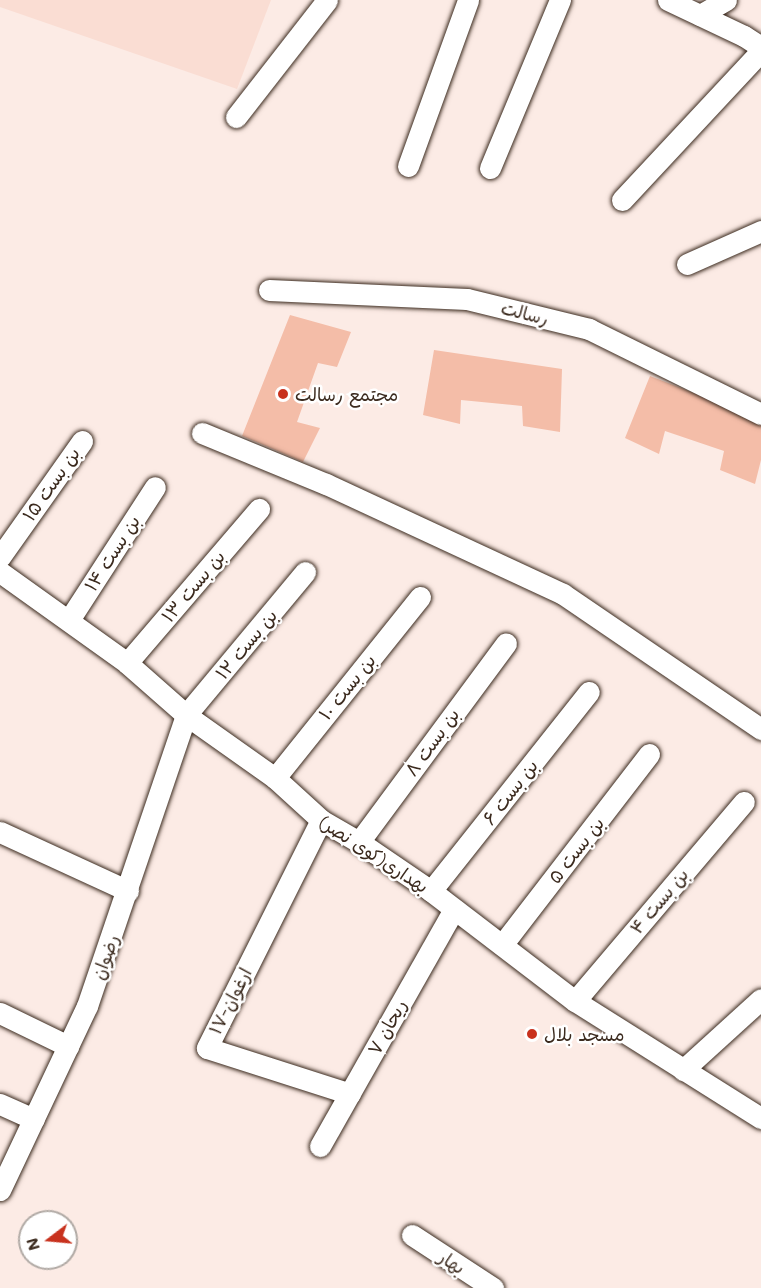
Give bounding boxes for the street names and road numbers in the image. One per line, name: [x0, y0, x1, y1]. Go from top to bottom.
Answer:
street label: رسالت: [499, 297, 551, 329]
street label: بن بست ۱۵: [18, 443, 84, 525]
street label: بن بست ۱۴: [80, 511, 144, 595]
street label: بن بست ۱۳: [157, 546, 229, 626]
street label: بن بست ۱۲: [211, 605, 281, 683]
street label: بن بست ۱۰: [314, 650, 380, 724]
street label: بن بست ۸: [400, 704, 464, 780]
street label: بن بست ۶: [478, 755, 542, 829]
street label: بهداری(کوی نصر): [315, 811, 433, 897]
street label: بن بست ۵: [543, 813, 609, 887]
street label: بن بست ۴: [625, 864, 693, 938]
street label: رضوان: [87, 932, 123, 982]
street label: ارغوان-۱۷: [204, 964, 256, 1038]
street label: ریحان ۷: [363, 996, 411, 1058]
street label: بهار: [435, 1245, 469, 1279]

